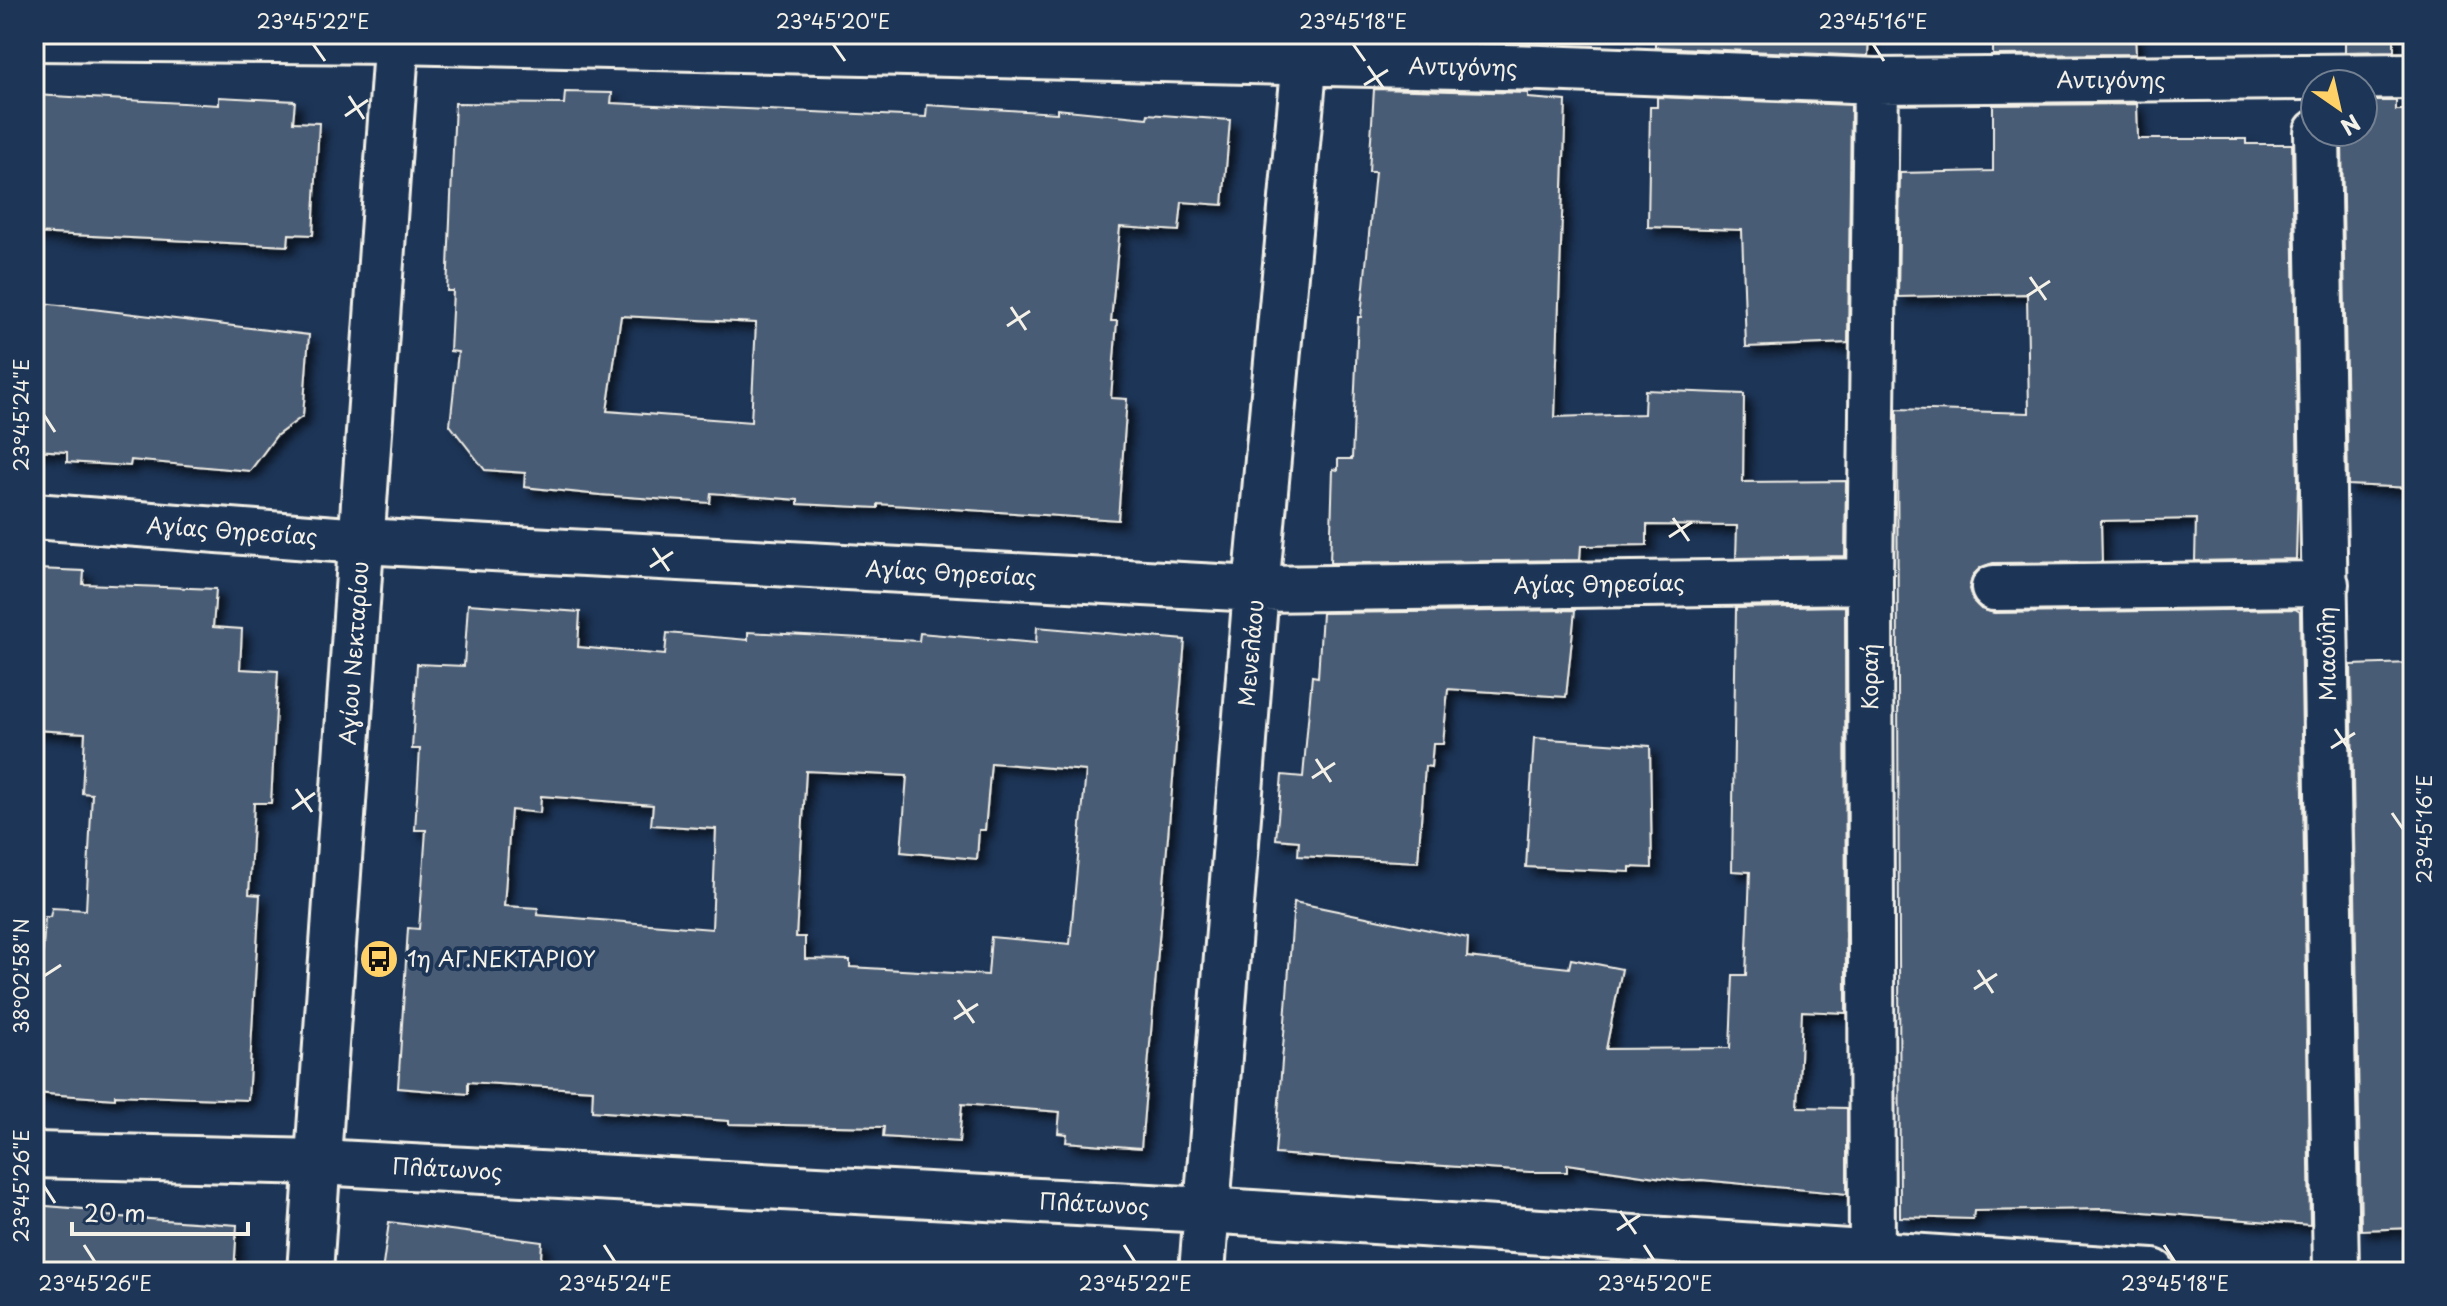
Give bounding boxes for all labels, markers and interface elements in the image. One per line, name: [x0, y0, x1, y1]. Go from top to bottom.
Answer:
text: 23°45'22"E: [257, 6, 369, 36]
text: 23°45'20"E: [776, 6, 890, 36]
text: 23°45'18"E: [1299, 6, 1407, 36]
text: 23°45'16"E: [1818, 6, 1928, 36]
street label: Αντιγόνης: [1408, 48, 1518, 83]
street label: Αντιγόνης: [2056, 62, 2166, 95]
north arrow: [2299, 68, 2379, 148]
text: N: [2335, 107, 2367, 144]
text: 23°45'24"E: [6, 359, 36, 471]
street label: Αγίας Θηρεσίας: [145, 507, 319, 552]
street label: Αγίας Θηρεσίας: [865, 551, 1038, 592]
street label: Αγίου Νεκταρίου: [330, 560, 375, 746]
street label: Αγίας Θηρεσίας: [1513, 565, 1685, 600]
street label: Μενελάου: [1228, 598, 1271, 708]
street label: Μιαούλη: [2308, 607, 2343, 702]
street label: Κοραή: [1852, 644, 1885, 710]
text: 23°45'16"E: [2409, 774, 2439, 884]
text: 38°02'58"N: [6, 918, 36, 1034]
bus stop icon: 1η ΑΓ.ΝΕΚΤΑΡΙΟΥ: [358, 938, 400, 980]
place label: 1η ΑΓ.ΝΕΚΤΑΡΙΟΥ: [407, 941, 596, 974]
text: 23°45'26"E: [6, 1129, 36, 1243]
street label: Πλάτωνος: [391, 1148, 503, 1187]
street label: Πλάτωνος: [1038, 1183, 1150, 1222]
scale bar: [72, 1186, 248, 1236]
text: 20 m: [84, 1194, 146, 1230]
text: 23°45'26"E: [38, 1268, 152, 1298]
text: 23°45'24"E: [559, 1268, 671, 1298]
text: 23°45'22"E: [1079, 1268, 1191, 1298]
text: 23°45'20"E: [1598, 1268, 1712, 1298]
text: 23°45'18"E: [2121, 1268, 2229, 1298]

